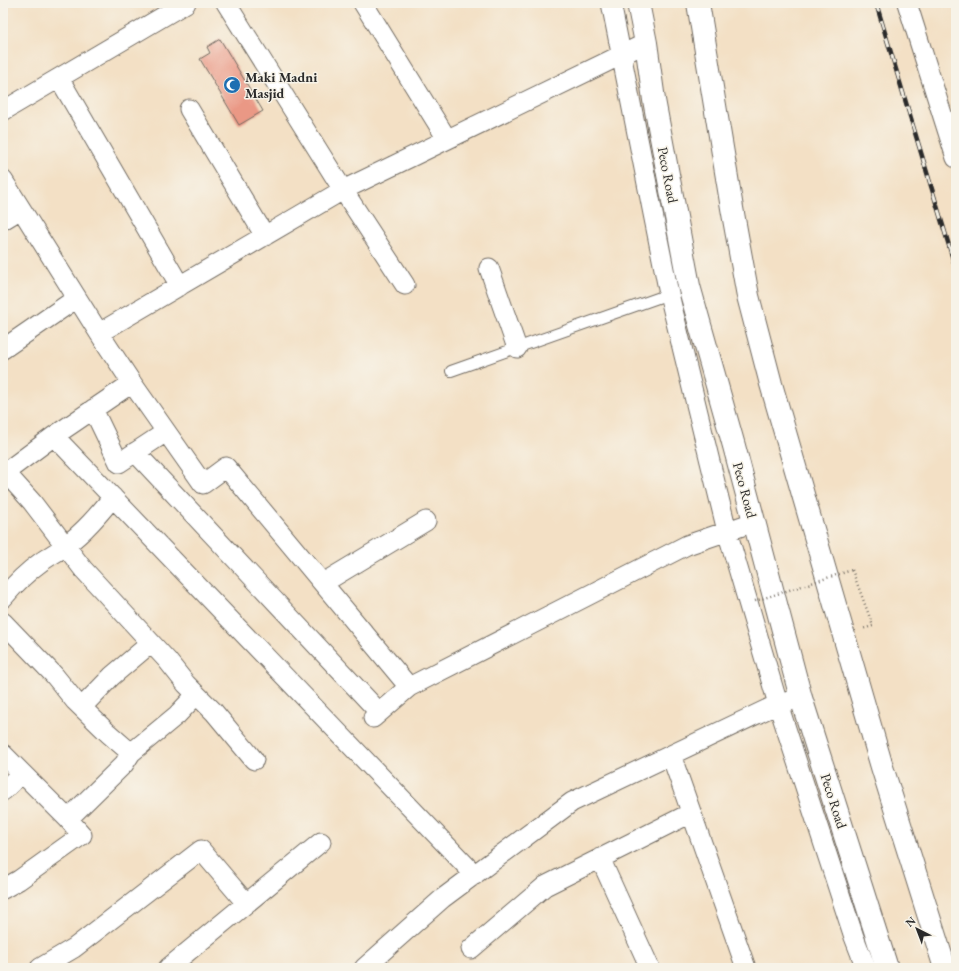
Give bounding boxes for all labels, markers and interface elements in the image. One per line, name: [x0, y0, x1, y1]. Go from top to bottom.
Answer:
place label: Maki Madni Masjid: [245, 68, 317, 102]
mosque icon: Maki Madni Masjid: [222, 75, 242, 95]
street label: Peco Road: [654, 145, 682, 205]
street label: Peco Road: [729, 460, 761, 521]
street label: Peco Road: [817, 771, 852, 832]
north arrow: [897, 909, 937, 949]
text: N: [902, 913, 918, 930]

